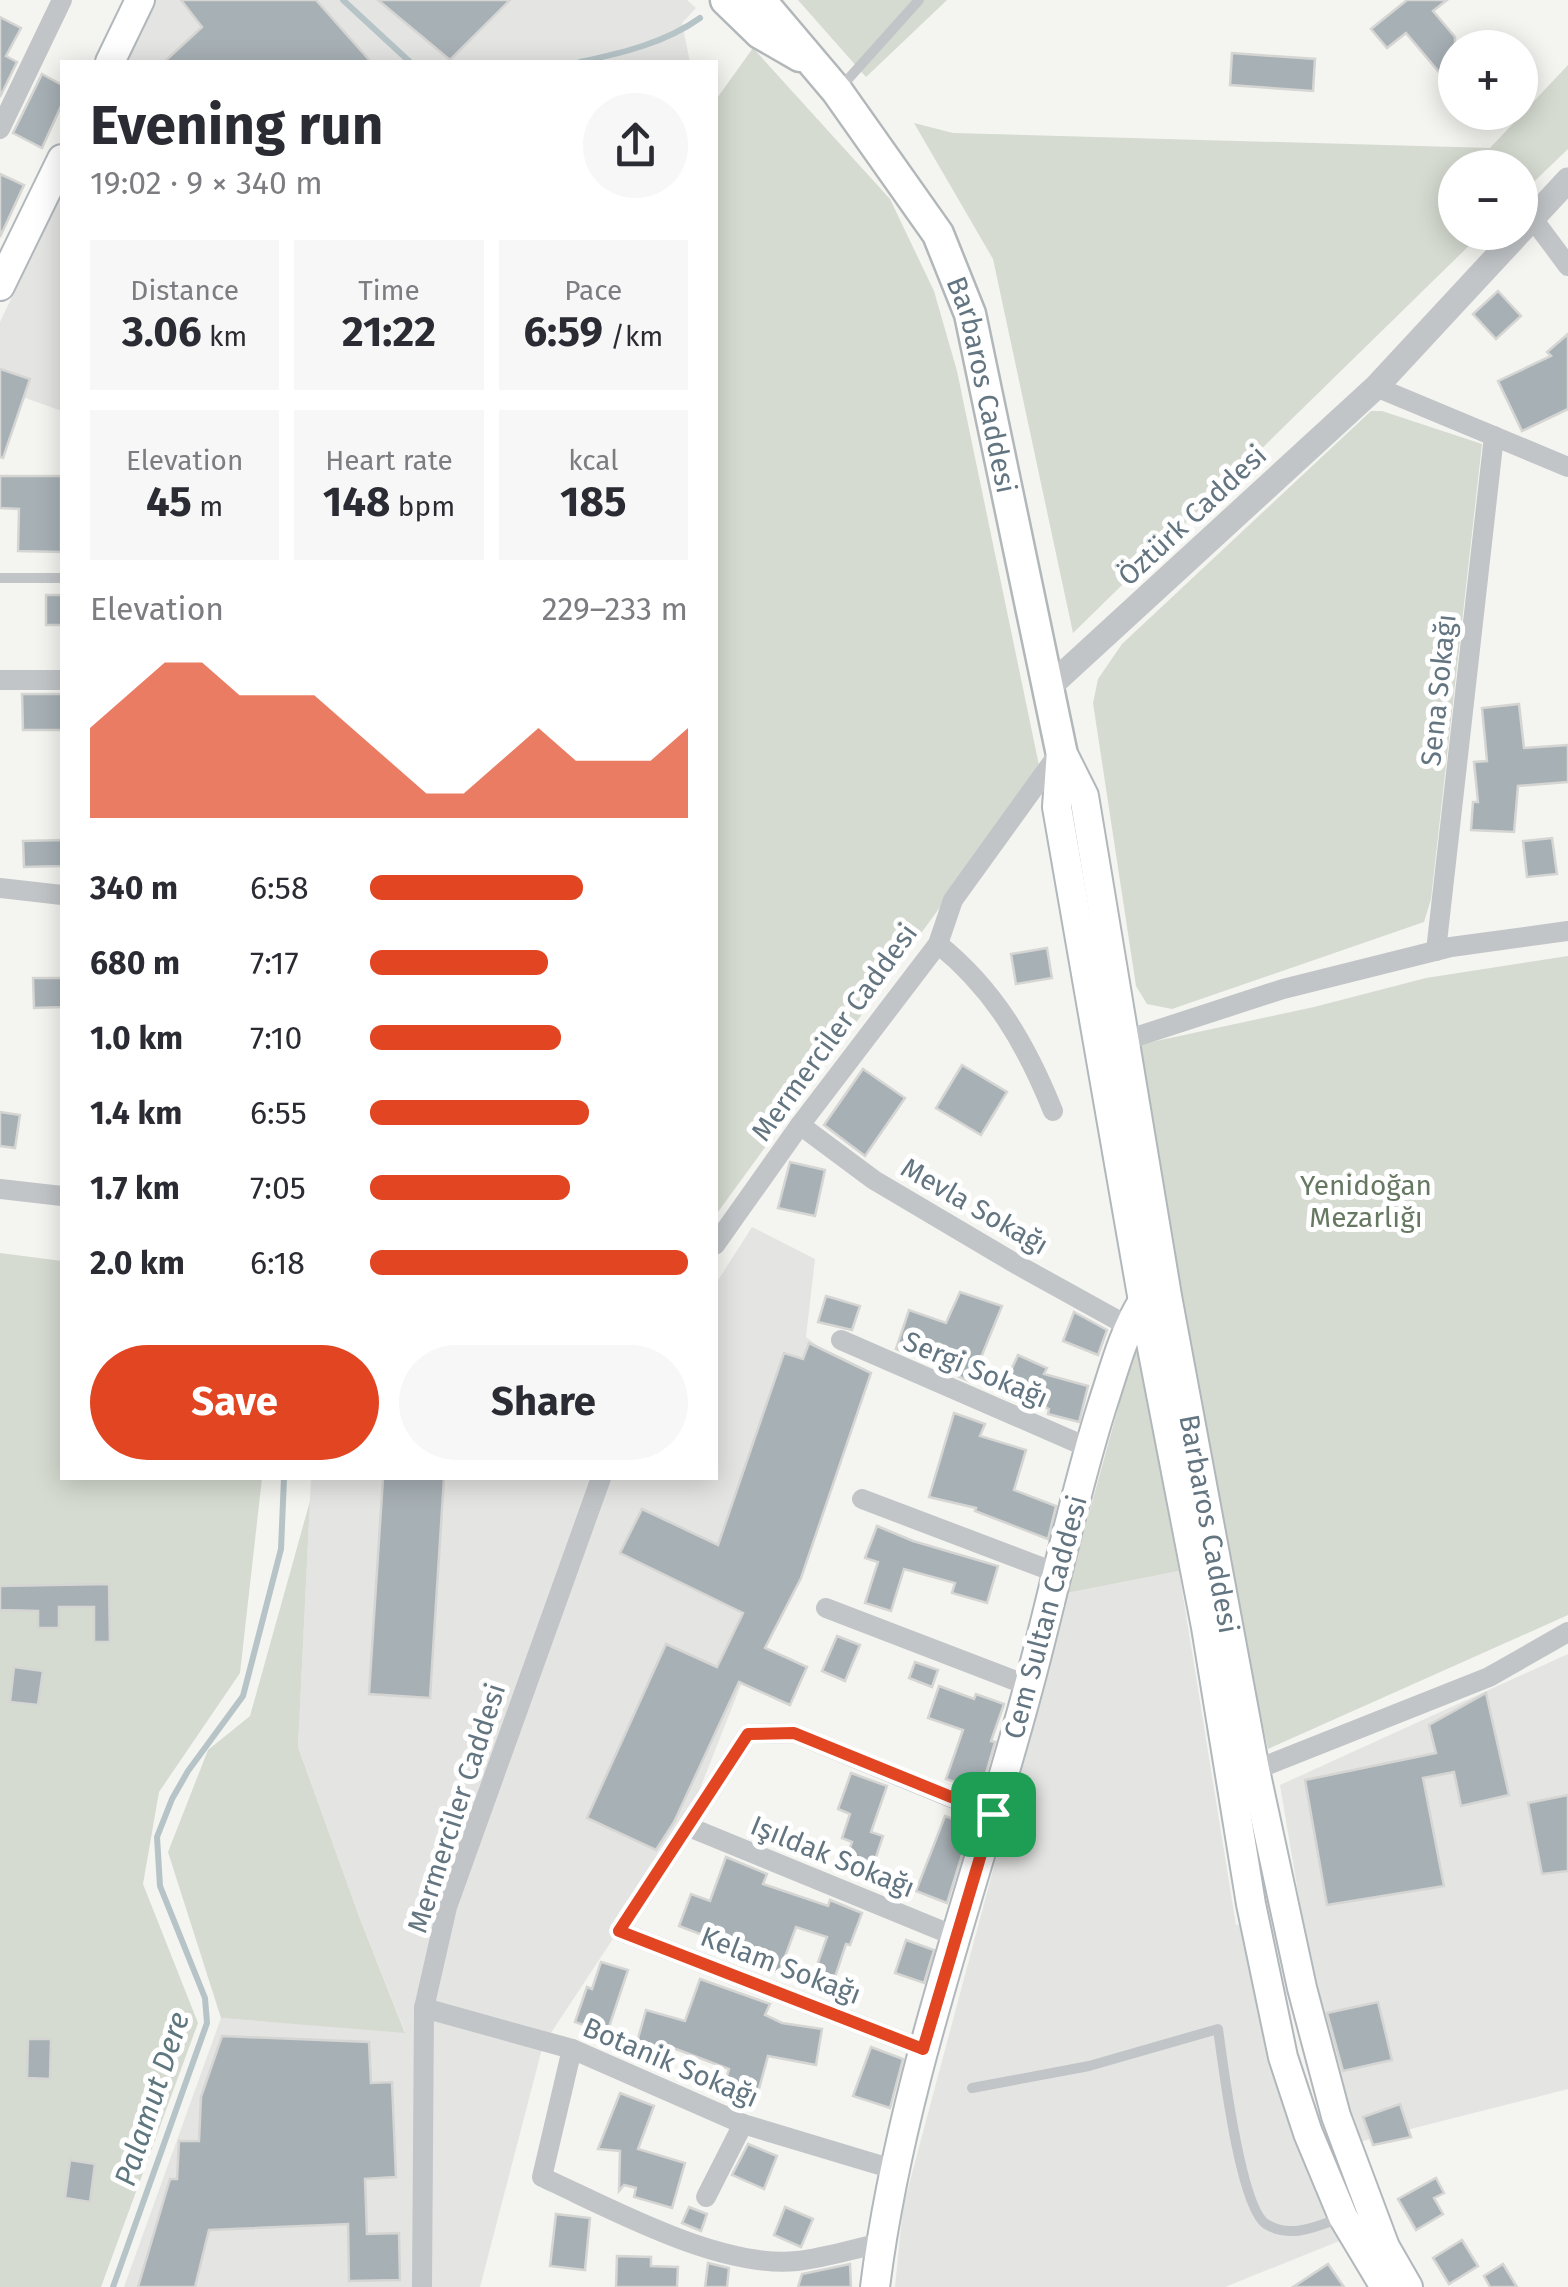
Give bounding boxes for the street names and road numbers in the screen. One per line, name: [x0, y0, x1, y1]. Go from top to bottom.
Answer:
street label: Barbaros Caddesi: [940, 271, 1023, 496]
street label: Öztürk Caddesi: [1111, 438, 1273, 592]
street label: Sena Sokağı: [1414, 612, 1463, 768]
street label: Mermerciler Caddesi: [745, 917, 924, 1147]
street label: Mevla Sokağı: [895, 1151, 1054, 1262]
street label: Sergi Sokağı: [899, 1324, 1053, 1415]
street label: Barbaros Caddesi: [1172, 1412, 1245, 1636]
street label: Cem Sultan Caddesi: [997, 1492, 1094, 1743]
street label: Mermerciler Caddesi: [401, 1679, 512, 1937]
street label: Işıldak Sokağı: [746, 1809, 920, 1904]
street label: Kelam Sokağı: [696, 1920, 866, 2011]
street label: Botanik Sokağı: [578, 2011, 764, 2114]

